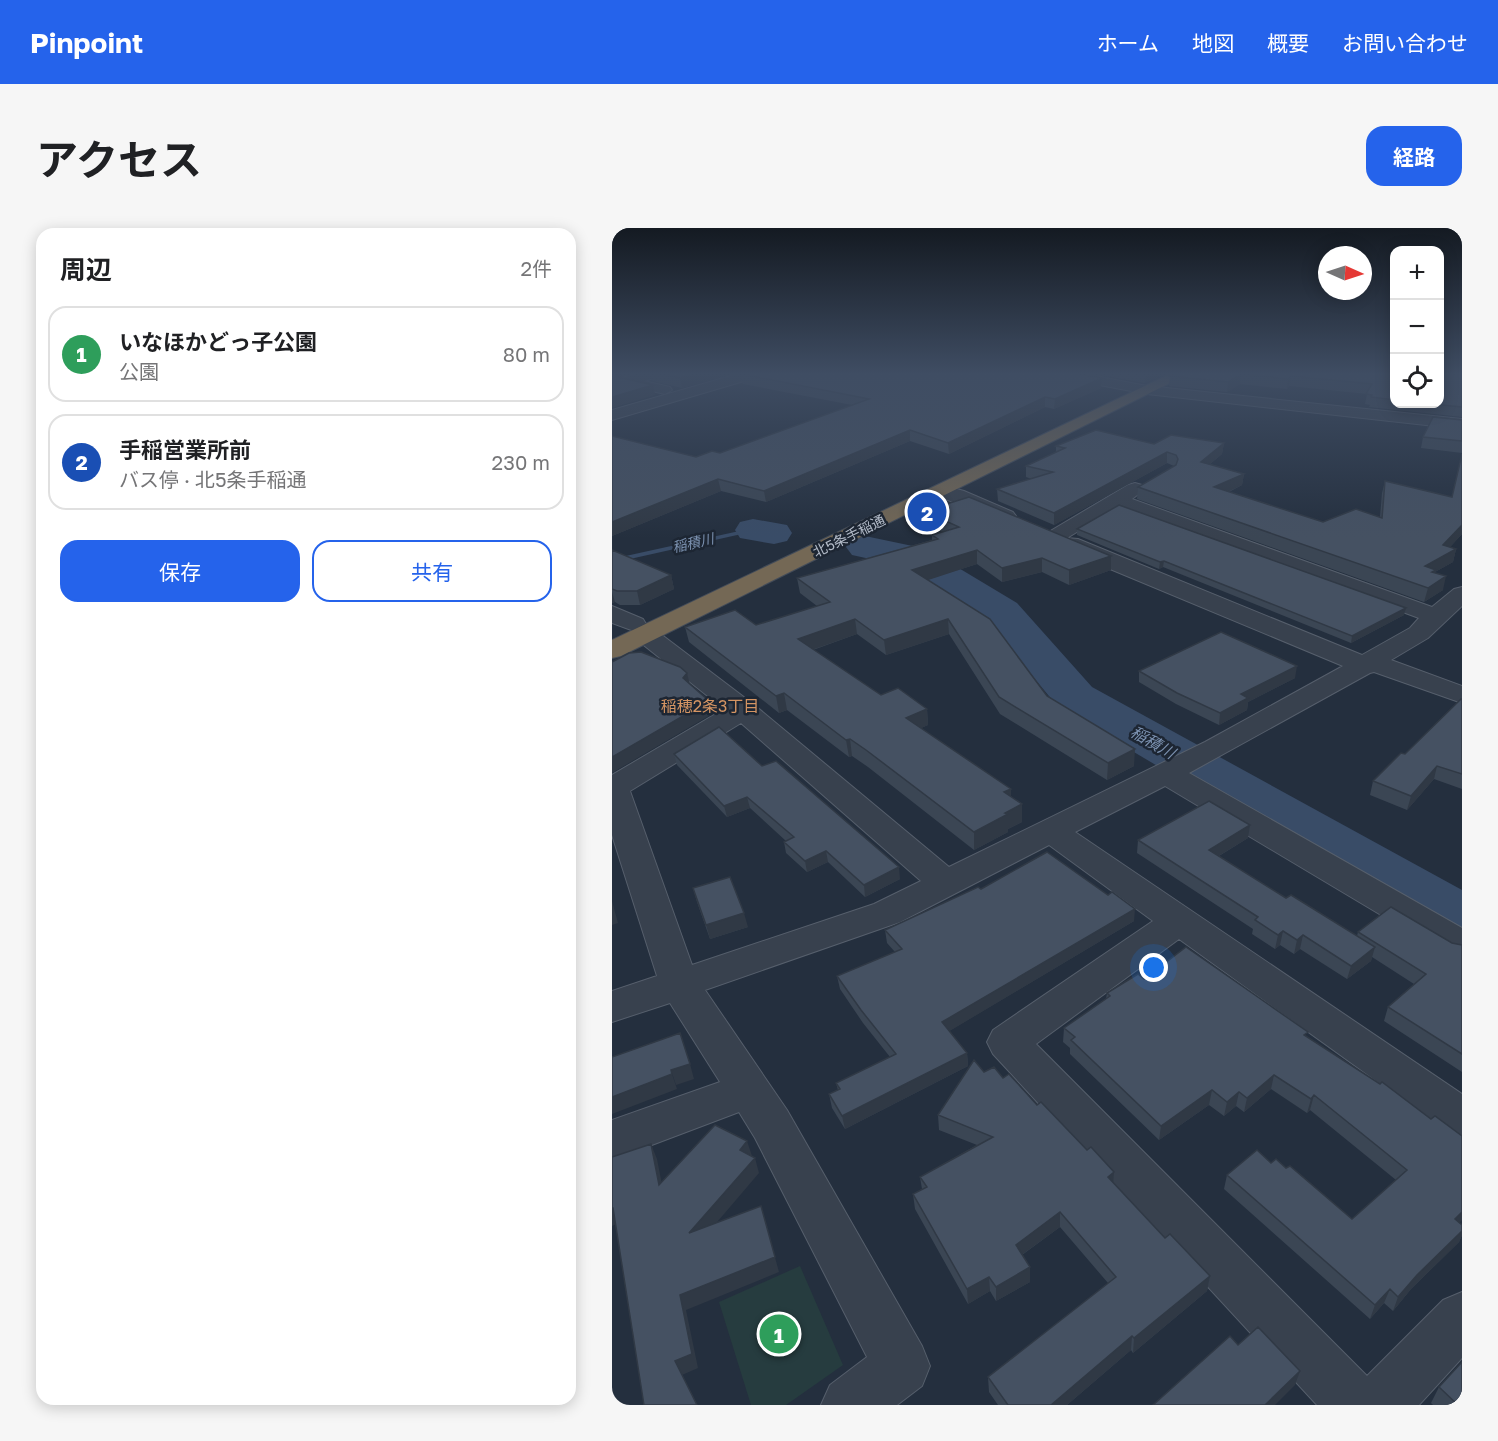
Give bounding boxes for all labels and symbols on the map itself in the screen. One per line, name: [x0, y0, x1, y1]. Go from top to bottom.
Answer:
north arrow: [1318, 246, 1372, 300]
pin: 2: [908, 490, 946, 534]
street label: 北5条手稲通: [810, 511, 888, 560]
water label: 稲積川: [671, 529, 717, 556]
district label: 稲穂2条3丁目: [661, 696, 759, 716]
water label: 稲積川: [1127, 721, 1181, 764]
your location: [1139, 953, 1168, 982]
pin: 1: [760, 1312, 798, 1356]

